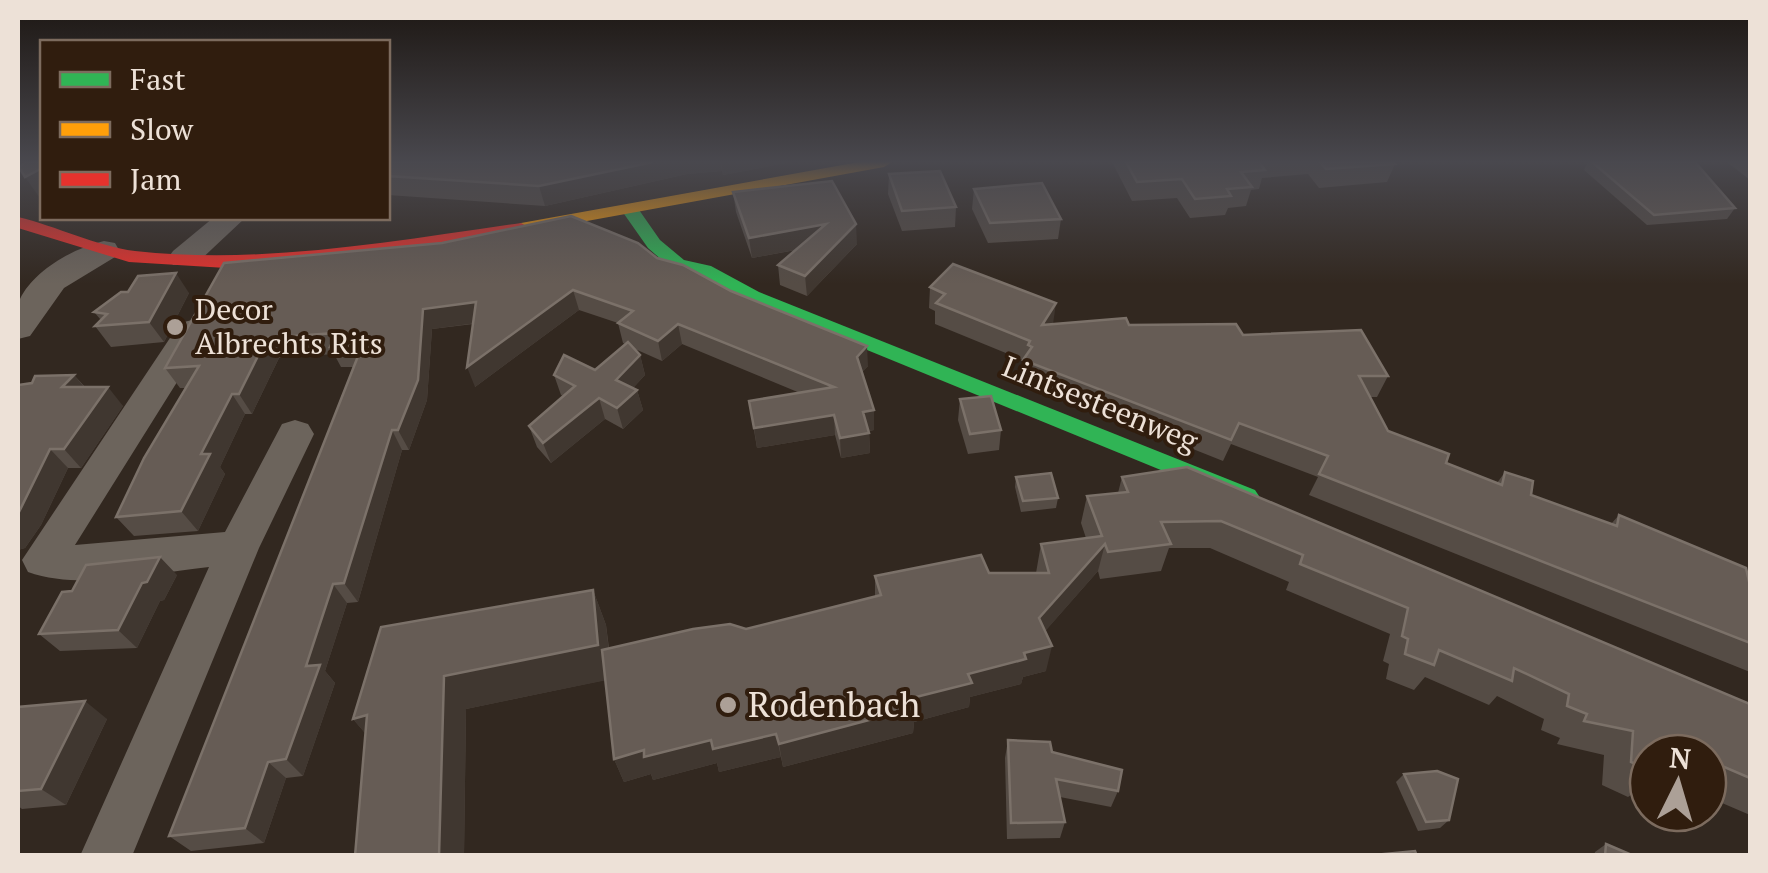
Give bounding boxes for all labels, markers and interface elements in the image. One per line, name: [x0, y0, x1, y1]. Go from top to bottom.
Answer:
legend: [40, 40, 390, 220]
text: Fast: [130, 59, 186, 99]
text: Slow: [130, 109, 194, 149]
text: Jam: [130, 159, 181, 199]
place label: Decor Albrechts Rits: [195, 289, 383, 363]
marker: Decor Albrechts Rits: [164, 316, 186, 338]
street label: Lintsesteenweg: [997, 346, 1205, 461]
place label: Rodenbach: [748, 681, 920, 727]
marker: Rodenbach: [717, 694, 739, 716]
north arrow: [1628, 733, 1728, 833]
text: N: [1668, 738, 1692, 777]

